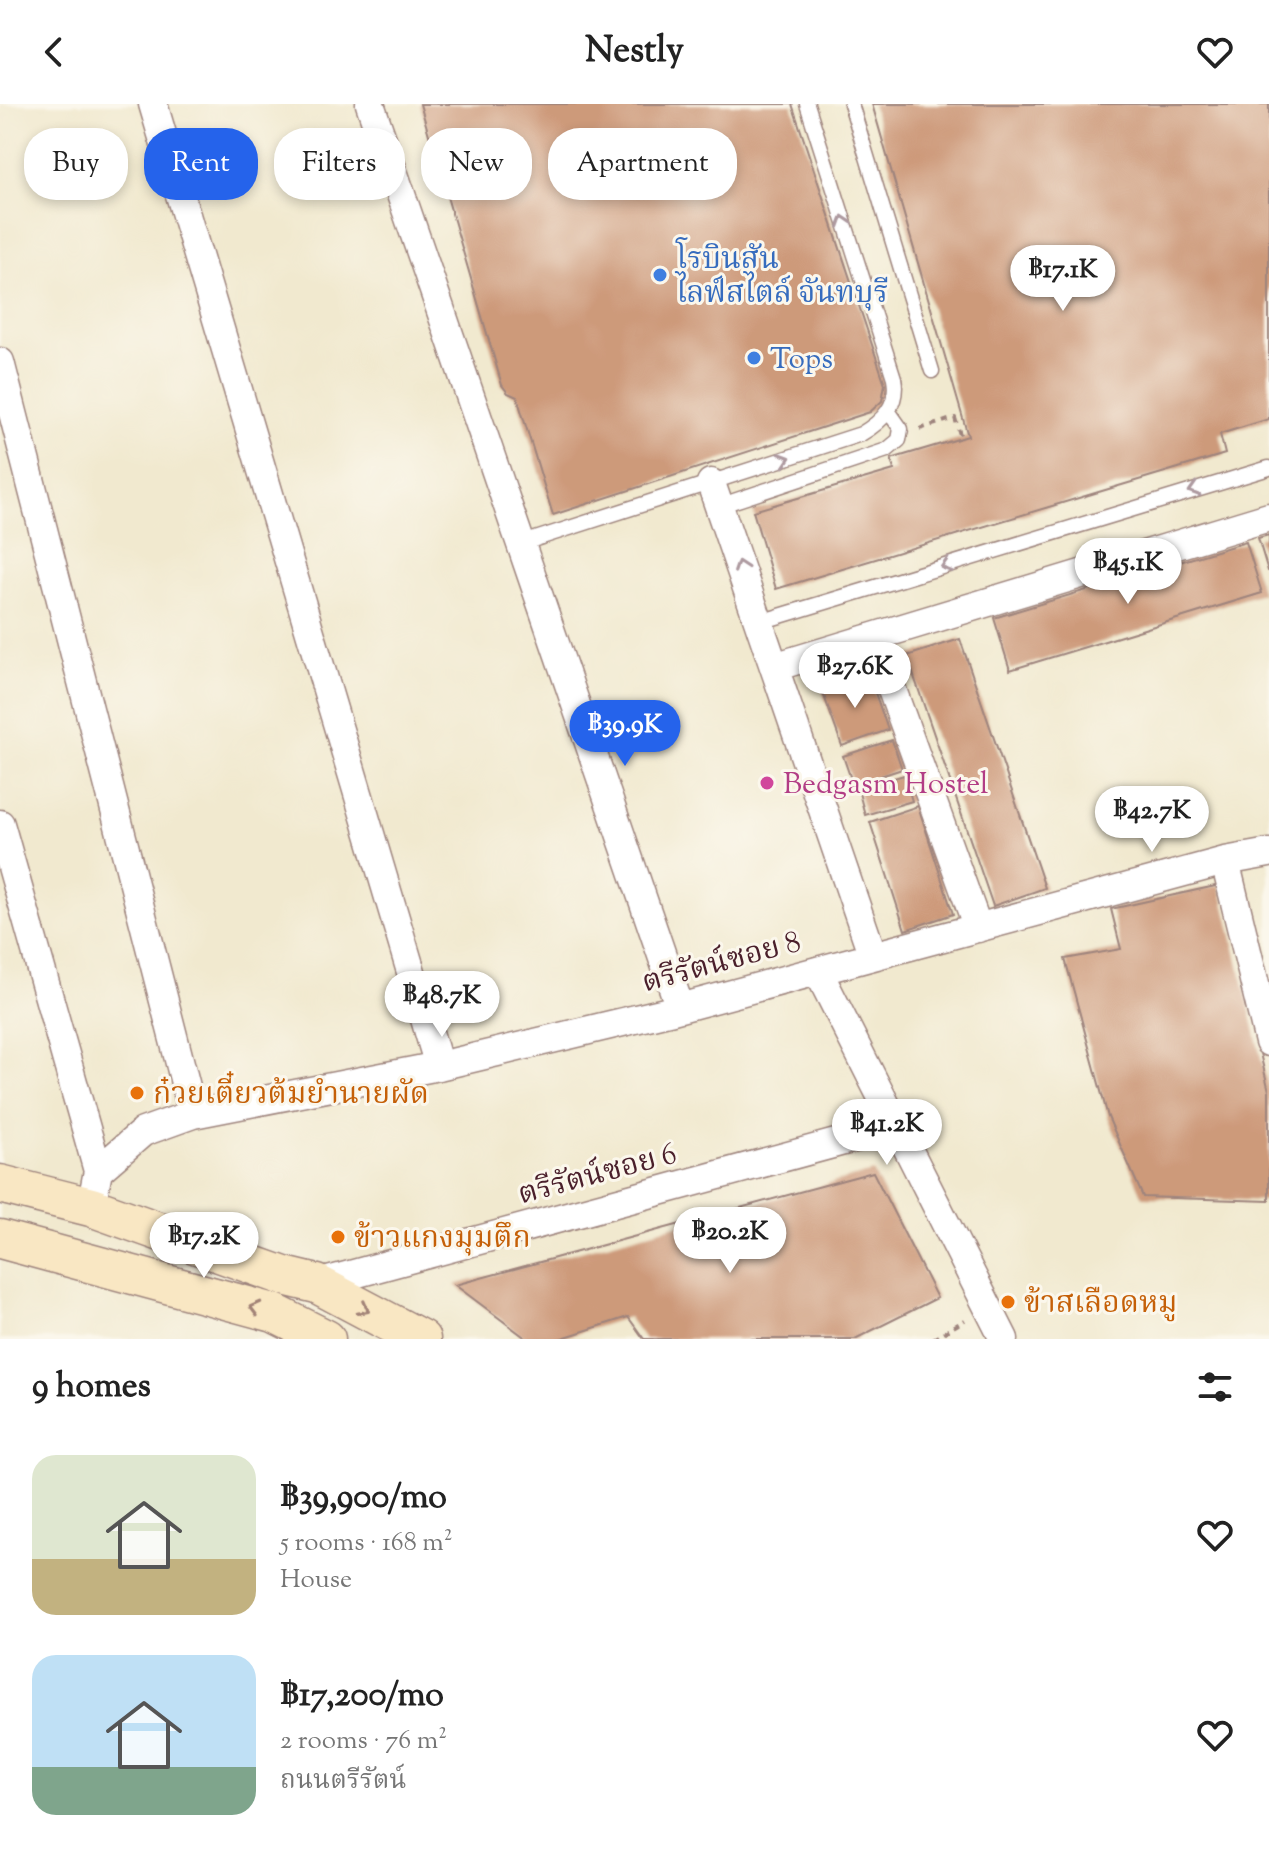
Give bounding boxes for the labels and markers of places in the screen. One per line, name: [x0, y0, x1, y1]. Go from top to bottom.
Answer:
place label: โรบินสัน ไลฟ์สไตล์ จันทบุรี: [674, 237, 888, 316]
pin: ฿17.1K: [998, 245, 1128, 313]
marker: โรบินสัน ไลฟ์สไตล์ จันทบุรี: [651, 266, 669, 284]
place label: Tops: [770, 339, 833, 382]
marker: Tops: [745, 349, 763, 367]
pin: ฿45.1K: [1063, 538, 1193, 606]
pin: ฿27.6K: [790, 642, 920, 710]
pin: ฿39.9K: [560, 700, 690, 768]
place label: Bedgasm Hostel: [783, 764, 988, 807]
marker: Bedgasm Hostel: [758, 774, 776, 792]
pin: ฿42.7K: [1087, 786, 1217, 854]
pin: ฿48.7K: [377, 971, 507, 1039]
place label: ก๋วยเตี๋ยวต้มยำนายผัด: [153, 1071, 429, 1117]
marker: ก๋วยเตี๋ยวต้มยำนายผัด: [128, 1084, 146, 1102]
pin: ฿41.2K: [822, 1099, 952, 1167]
pin: ฿20.2K: [665, 1207, 795, 1275]
pin: ฿17.2K: [139, 1212, 269, 1280]
place label: ข้าวแกงมุมตึก: [354, 1218, 531, 1261]
marker: ข้าวแกงมุมตึก: [329, 1228, 347, 1246]
place label: ข้าสเลือดหมู: [1024, 1283, 1177, 1326]
marker: ข้าสเลือดหมู: [999, 1293, 1017, 1311]

